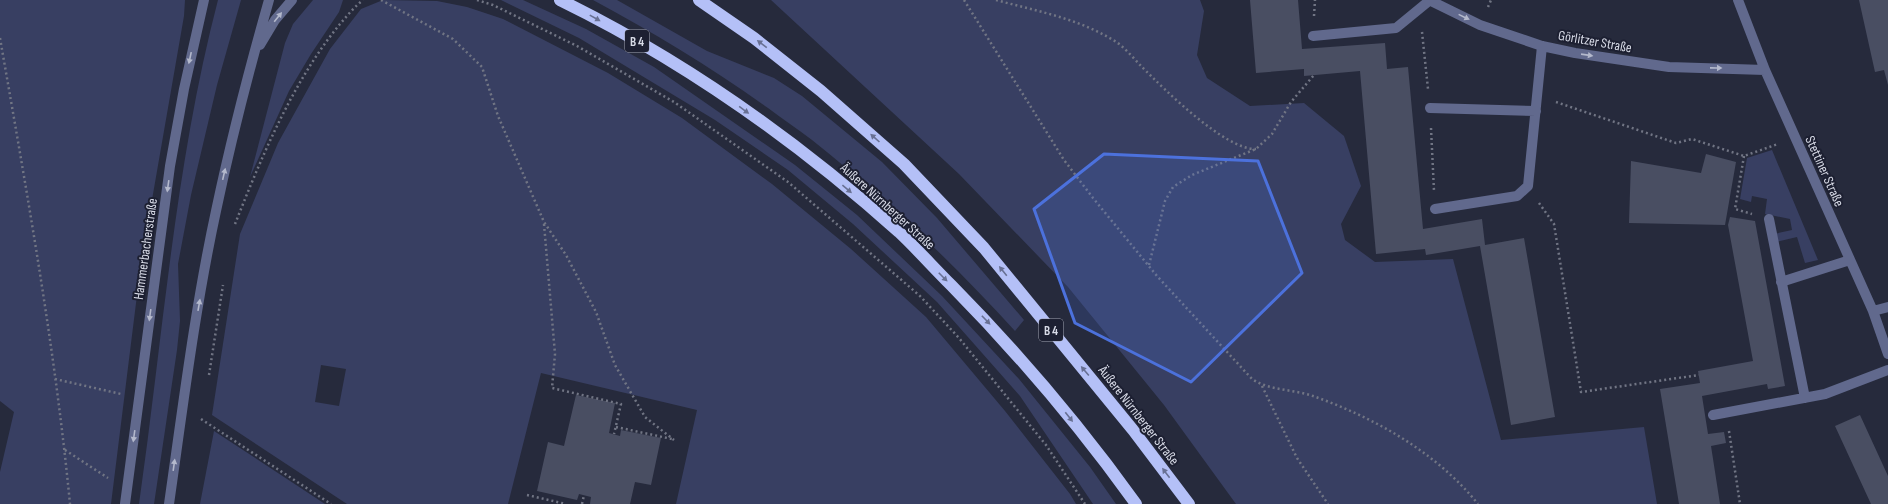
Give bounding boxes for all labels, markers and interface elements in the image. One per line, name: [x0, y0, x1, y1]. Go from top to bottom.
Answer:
one-way arrow: [274, 11, 283, 22]
one-way arrow: [589, 14, 601, 21]
one-way arrow: [1458, 14, 1469, 20]
street label: Görlitzer Straße: [1557, 27, 1633, 56]
road number: B 4: [625, 30, 649, 52]
one-way arrow: [756, 40, 767, 49]
one-way arrow: [187, 52, 193, 65]
one-way arrow: [1581, 52, 1593, 58]
one-way arrow: [1710, 65, 1722, 72]
one-way arrow: [738, 106, 749, 114]
one-way arrow: [870, 133, 880, 143]
street label: Stettiner Straße: [1801, 133, 1848, 209]
street label: Äußere Nürnberger Straße: [836, 159, 938, 253]
one-way arrow: [222, 168, 228, 180]
one-way arrow: [164, 180, 171, 192]
one-way arrow: [842, 184, 852, 193]
street label: Hammerbacherstraße: [130, 197, 161, 301]
one-way arrow: [998, 265, 1007, 276]
one-way arrow: [938, 272, 948, 282]
one-way arrow: [196, 298, 202, 311]
one-way arrow: [147, 309, 153, 321]
one-way arrow: [981, 315, 991, 325]
road number: B 4: [1039, 319, 1063, 341]
street label: Äußere Nürnberger Straße: [1094, 361, 1183, 468]
one-way arrow: [1081, 366, 1090, 376]
one-way arrow: [1064, 412, 1073, 423]
one-way arrow: [131, 430, 137, 442]
one-way arrow: [171, 459, 177, 471]
one-way arrow: [1162, 467, 1170, 478]

